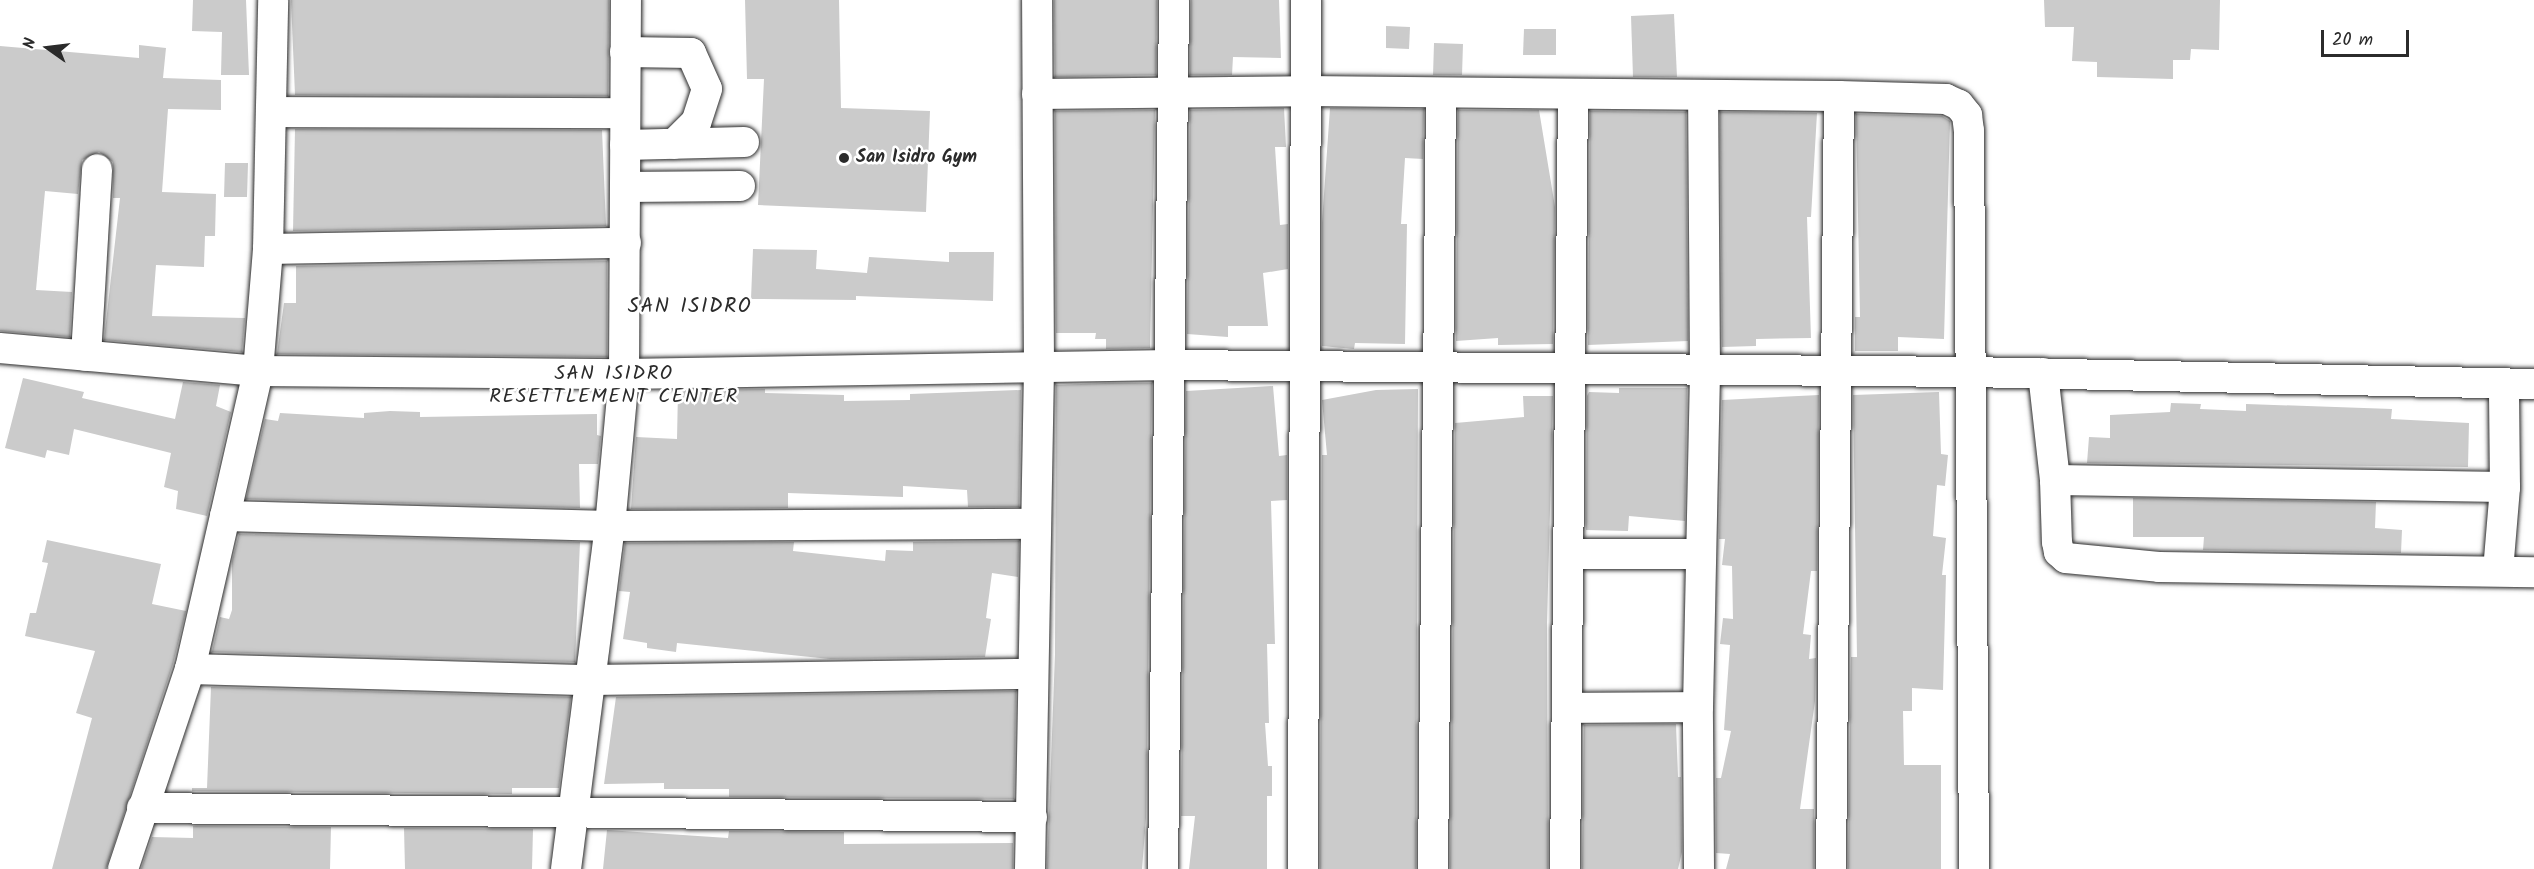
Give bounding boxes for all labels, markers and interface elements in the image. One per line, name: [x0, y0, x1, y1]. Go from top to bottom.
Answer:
north arrow: [18, 18, 78, 78]
scale bar: [2324, 18, 2412, 56]
text: 20 m: [2332, 26, 2373, 55]
text: N: [17, 36, 43, 51]
place label: San Isidro Gym: [856, 147, 977, 169]
marker: San Isidro Gym: [837, 151, 851, 165]
district label: SAN ISIDRO: [628, 294, 752, 320]
district label: SAN ISIDRO RESETTLEMENT CENTER: [489, 362, 739, 409]

